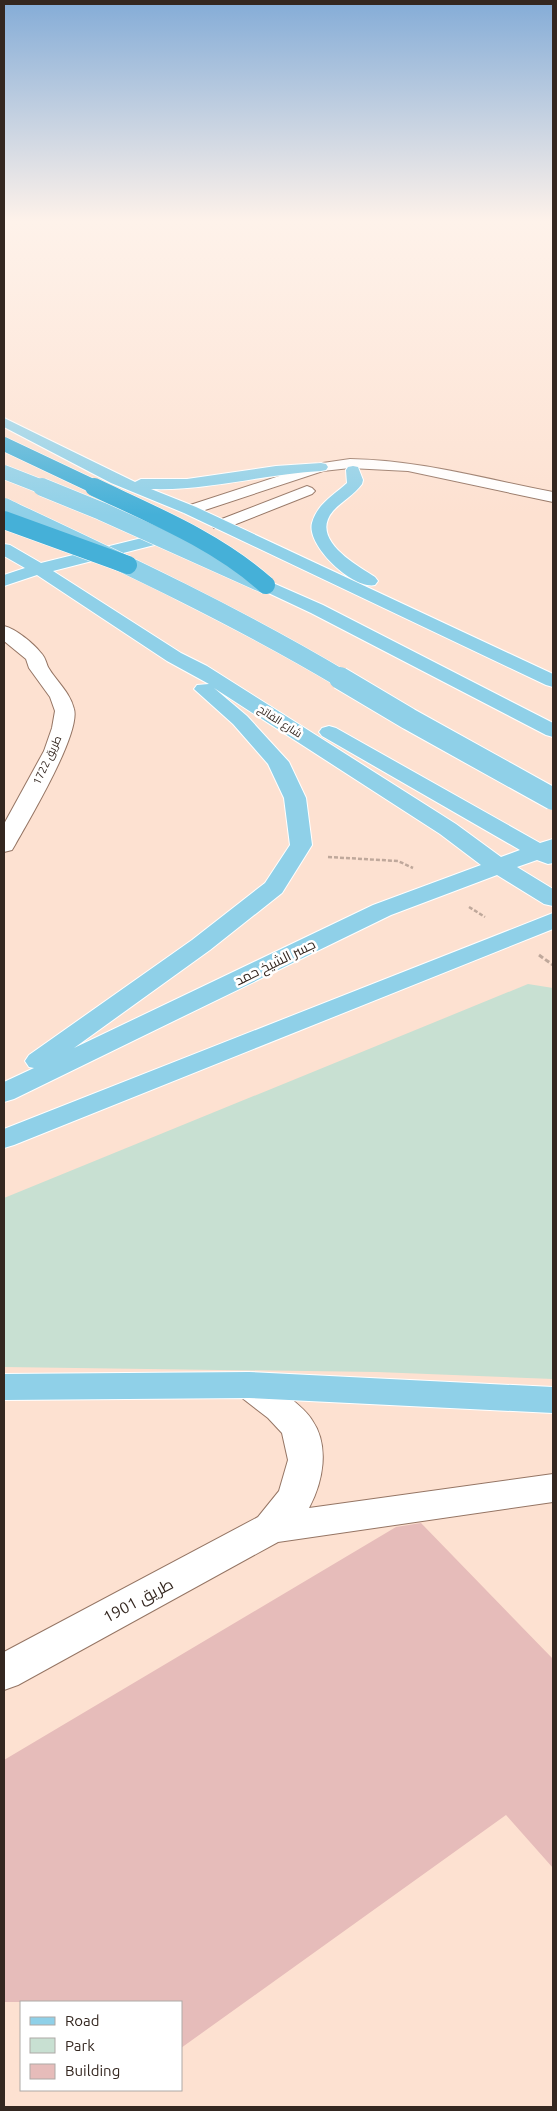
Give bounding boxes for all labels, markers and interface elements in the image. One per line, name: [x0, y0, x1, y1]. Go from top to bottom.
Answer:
street label: شارع الفاتح: [255, 702, 304, 741]
street label: طريق 1722: [30, 734, 64, 787]
street label: جسر الشيخ حمد: [232, 936, 318, 989]
street label: طريق 1901: [100, 1574, 177, 1628]
legend: [20, 2001, 182, 2091]
text: Road: [65, 2012, 100, 2029]
text: Park: [65, 2037, 95, 2054]
text: Building: [65, 2062, 120, 2079]

